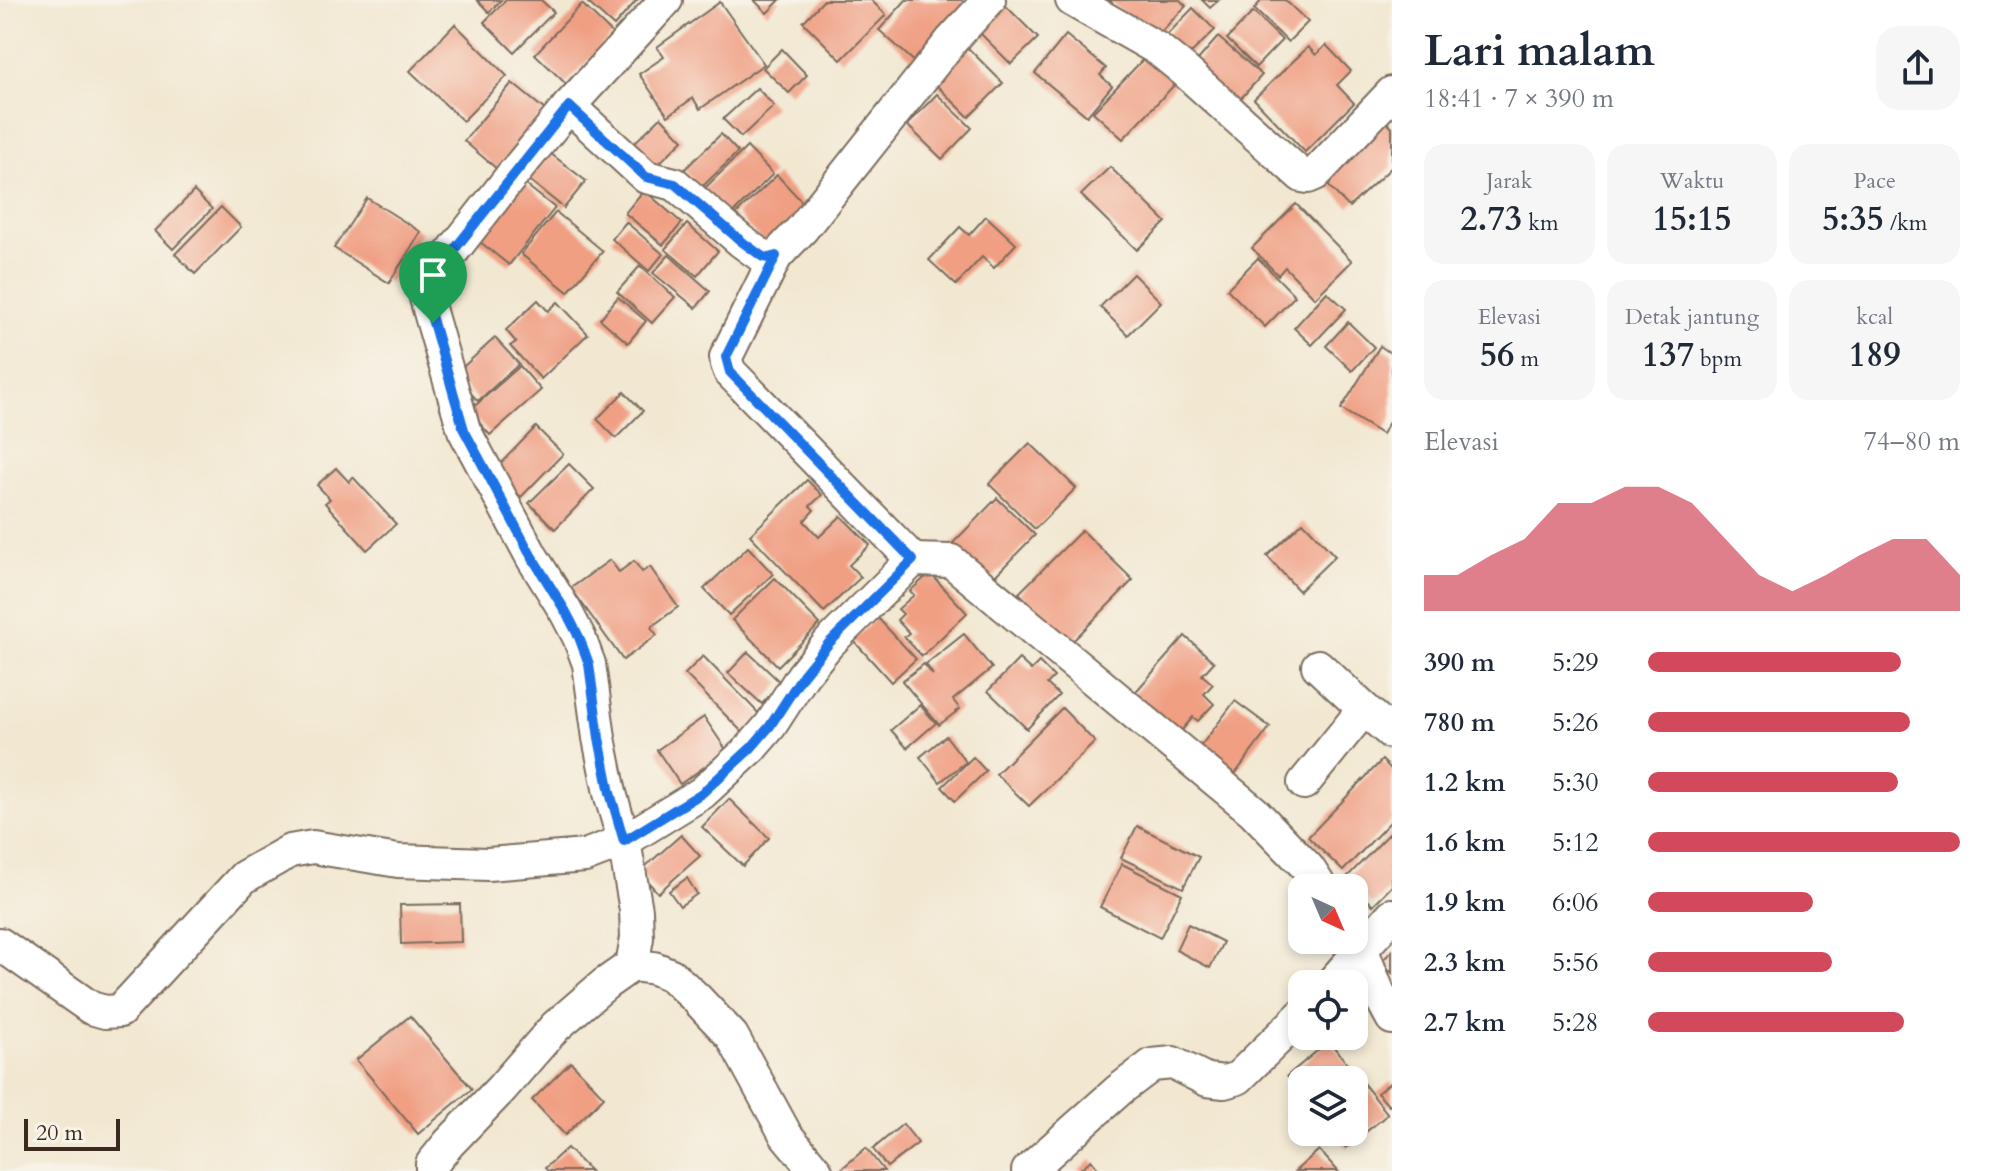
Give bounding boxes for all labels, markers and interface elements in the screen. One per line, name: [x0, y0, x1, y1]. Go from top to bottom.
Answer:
text: Lari malam: [1424, 21, 1655, 81]
button: share: [1876, 26, 1960, 110]
text: 18:41 · 7 × 390 m: [1424, 81, 1614, 116]
text: Jarak: [1486, 166, 1532, 196]
text: Waktu: [1660, 166, 1724, 196]
text: Pace: [1853, 166, 1896, 196]
text: 2.73: [1460, 196, 1522, 242]
text: 15:15: [1652, 196, 1732, 242]
text: 5:35: [1822, 196, 1884, 242]
text: km: [1522, 208, 1559, 238]
text: /km: [1884, 208, 1927, 238]
pin: [399, 241, 467, 323]
icon: arrive: [411, 253, 455, 297]
text: Elevasi: [1478, 302, 1541, 332]
text: Detak jantung: [1625, 302, 1759, 332]
text: kcal: [1856, 302, 1893, 332]
text: 56: [1480, 332, 1514, 378]
text: 137: [1642, 332, 1694, 378]
text: 189: [1849, 332, 1901, 378]
text: m: [1514, 344, 1539, 374]
text: bpm: [1694, 344, 1742, 374]
text: Elevasi: [1424, 424, 1499, 459]
text: 74–80 m: [1863, 424, 1960, 459]
text: 390 m: [1424, 645, 1495, 680]
text: 5:29: [1552, 645, 1599, 680]
text: 780 m: [1424, 705, 1495, 740]
text: 5:26: [1552, 705, 1599, 740]
text: 1.2 km: [1424, 765, 1505, 800]
text: 5:30: [1552, 765, 1599, 800]
text: 1.6 km: [1424, 825, 1505, 860]
text: 5:12: [1552, 825, 1599, 860]
north arrow: [1288, 874, 1368, 954]
map controls: [1288, 874, 1368, 1146]
text: 1.9 km: [1424, 885, 1505, 920]
text: 6:06: [1552, 885, 1599, 920]
text: 2.3 km: [1424, 945, 1505, 980]
text: 5:56: [1552, 945, 1599, 980]
button: locate: [1288, 970, 1368, 1050]
text: 2.7 km: [1424, 1005, 1505, 1040]
text: 5:28: [1552, 1005, 1599, 1040]
button: layers: [1288, 1066, 1368, 1146]
scale bar: [24, 1115, 120, 1151]
text: 20 m: [36, 1118, 83, 1148]

